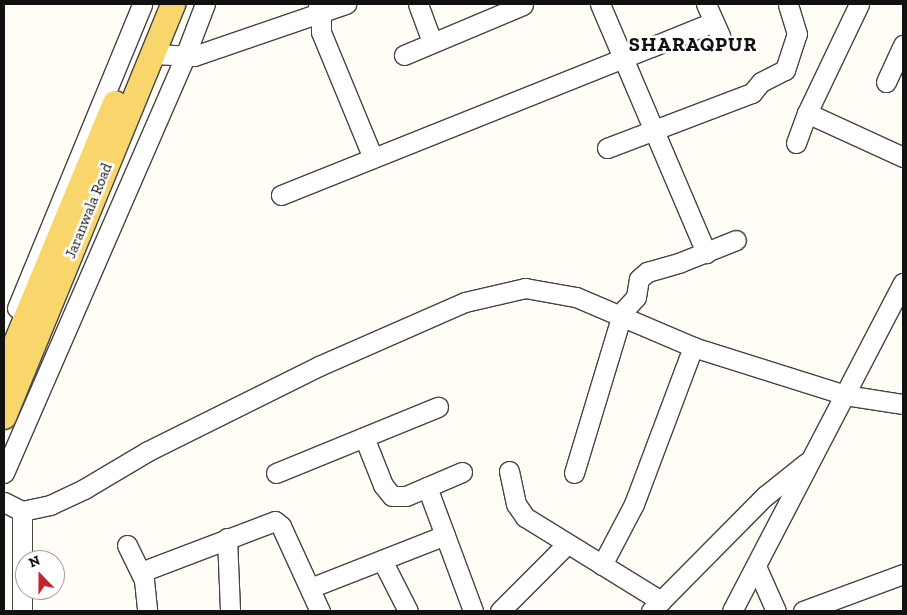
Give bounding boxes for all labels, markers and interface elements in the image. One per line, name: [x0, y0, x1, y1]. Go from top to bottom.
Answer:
district label: SHARAQPUR: [628, 32, 758, 56]
street label: Jaranwala Road: [62, 161, 116, 261]
north arrow: [15, 550, 65, 600]
text: N: [26, 552, 43, 571]

